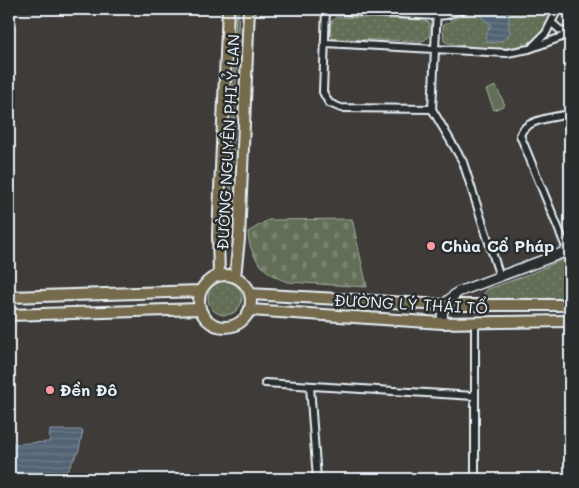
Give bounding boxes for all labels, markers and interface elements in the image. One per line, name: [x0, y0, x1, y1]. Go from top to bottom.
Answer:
street label: ĐƯỜNG NGUYÊN PHI Ỷ LAN: [211, 33, 244, 250]
place label: Chùa Cổ Pháp: [441, 235, 554, 256]
marker: Chùa Cổ Pháp: [425, 240, 437, 252]
street label: ĐƯỜNG LÝ THÁI TỔ: [334, 289, 489, 318]
place label: Đền Đô: [60, 379, 117, 400]
marker: Đền Đô: [44, 384, 56, 396]

